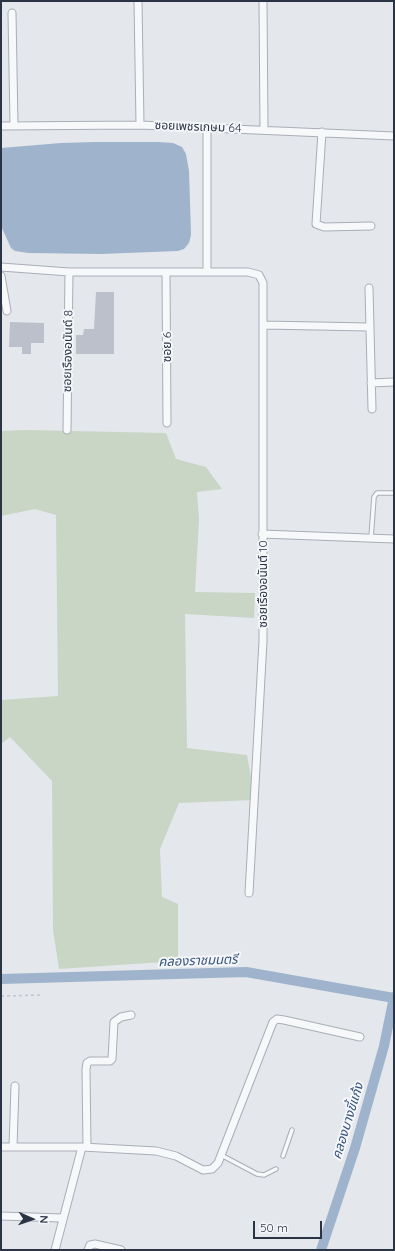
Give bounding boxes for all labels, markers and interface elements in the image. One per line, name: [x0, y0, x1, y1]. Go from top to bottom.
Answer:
street label: ซอยเพชรเกษม 64: [154, 118, 242, 136]
street label: ซอยเรืองอนันต์ 8: [60, 310, 76, 392]
street label: ซอย 6: [160, 332, 174, 362]
street label: ซอยเรืองอนันต์ 10: [256, 540, 270, 628]
water label: คลองราชมนตรี: [158, 952, 238, 970]
water label: คลองบางขี้แก้ง: [329, 1081, 367, 1161]
north arrow: [12, 1199, 52, 1239]
scale bar: [255, 1213, 324, 1239]
text: N: [37, 1215, 51, 1224]
text: 50 m: [260, 1220, 288, 1235]

